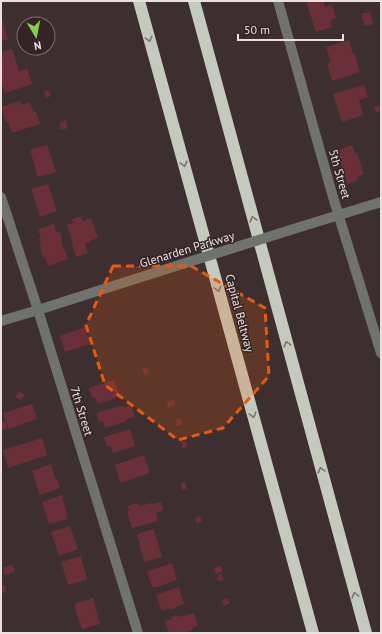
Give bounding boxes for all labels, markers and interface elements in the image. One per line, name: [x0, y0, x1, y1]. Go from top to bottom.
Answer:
north arrow: [16, 16, 56, 56]
scale bar: [238, 16, 343, 42]
text: 50 m: [244, 22, 270, 37]
one-way arrow: [145, 35, 153, 42]
text: N: [33, 38, 43, 53]
street label: 5th Street: [326, 147, 354, 201]
one-way arrow: [179, 160, 188, 167]
one-way arrow: [249, 216, 258, 223]
street label: Glenarden Parkway: [138, 227, 237, 271]
street label: Capital Beltway: [222, 272, 258, 354]
one-way arrow: [214, 286, 222, 293]
one-way arrow: [283, 341, 292, 348]
street label: 7th Street: [67, 385, 97, 437]
one-way arrow: [248, 411, 257, 418]
one-way arrow: [318, 467, 326, 473]
one-way arrow: [352, 592, 360, 599]

